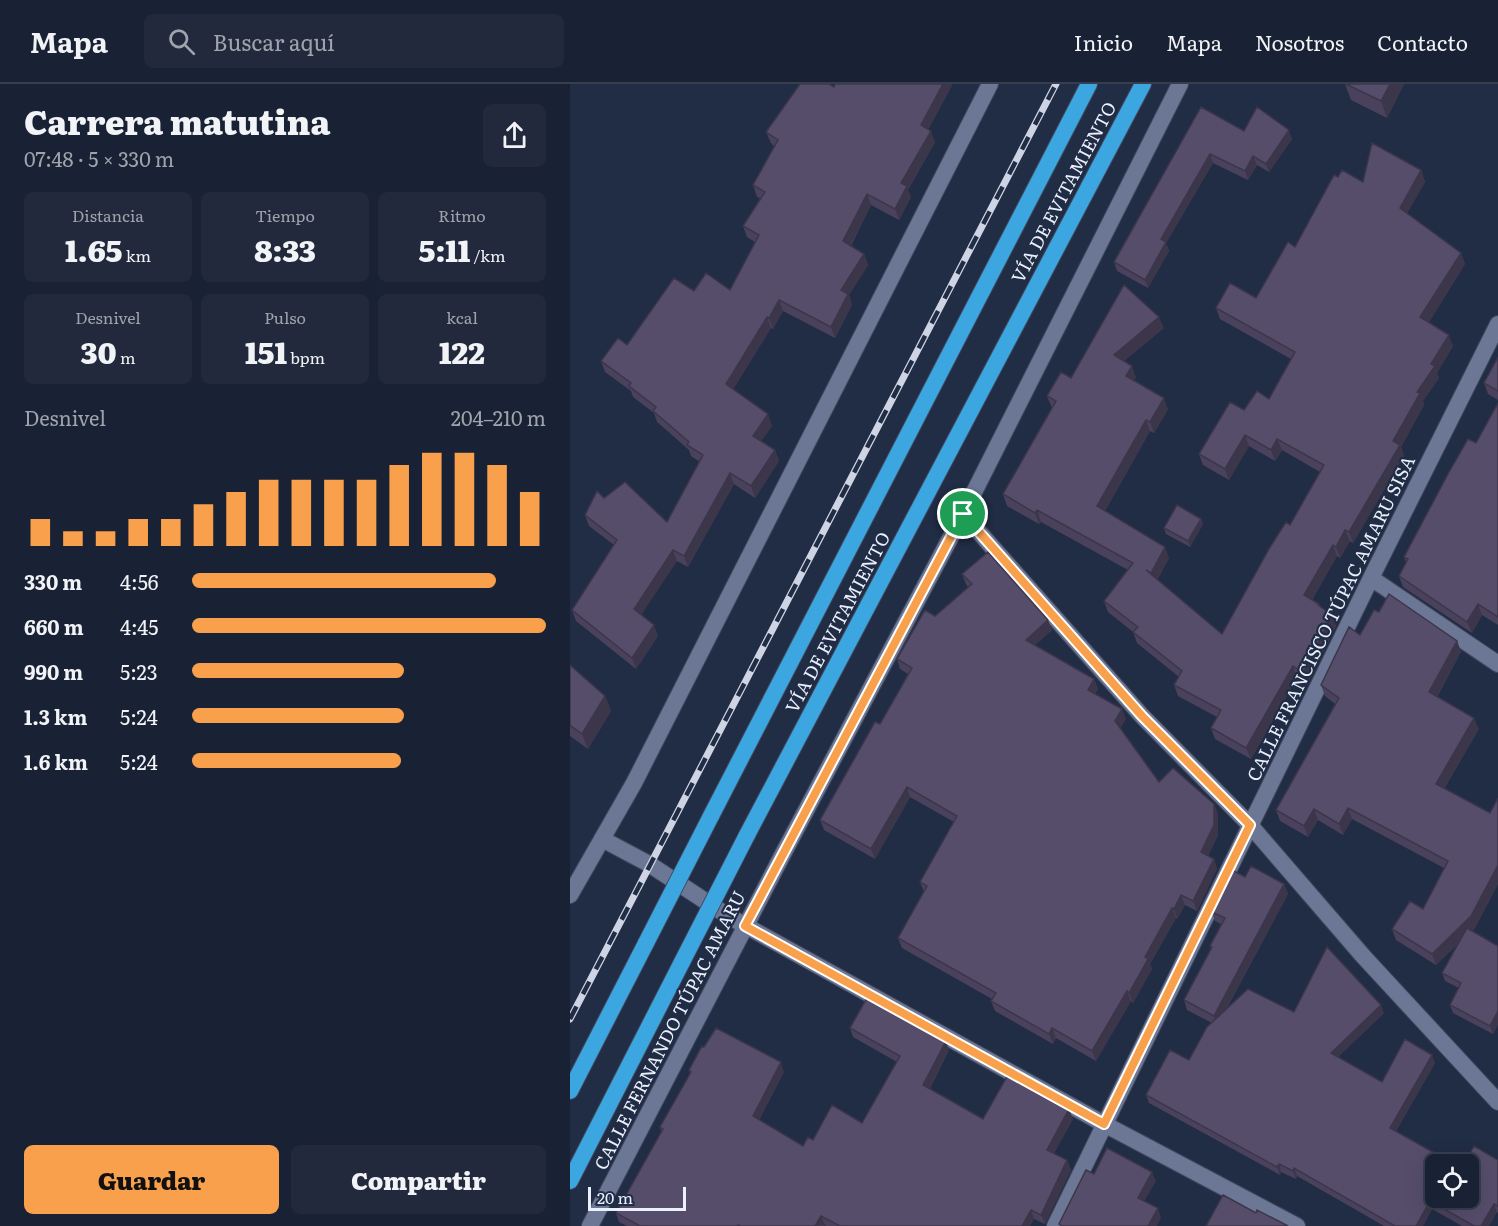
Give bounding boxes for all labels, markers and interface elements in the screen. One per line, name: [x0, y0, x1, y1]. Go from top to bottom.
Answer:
search box: [144, 14, 564, 68]
text: Mapa: [30, 20, 108, 62]
icon: search: [165, 25, 198, 58]
text: Buscar aquí: [213, 25, 335, 58]
text: Inicio: [1074, 26, 1133, 57]
text: Mapa: [1166, 26, 1222, 57]
text: Nosotros: [1255, 26, 1344, 57]
text: Contacto: [1377, 26, 1468, 57]
text: Carrera matutina: [24, 96, 330, 145]
street label: VÍA DE EVITAMIENTO: [1004, 97, 1122, 287]
button: share: [483, 104, 546, 167]
text: 07:48 · 5 × 330 m: [24, 143, 174, 173]
text: Distancia: [72, 203, 144, 227]
text: Tiempo: [255, 203, 315, 227]
text: Ritmo: [438, 203, 486, 227]
text: 1.65: [65, 227, 123, 271]
text: 8:33: [254, 227, 316, 271]
text: 5:11: [418, 227, 470, 271]
text: km: [123, 243, 151, 267]
text: /km: [470, 243, 506, 267]
text: Desnivel: [75, 305, 141, 329]
text: Pulso: [264, 305, 306, 329]
text: kcal: [446, 305, 478, 329]
text: 30: [81, 329, 117, 373]
text: 151: [245, 329, 287, 373]
text: 122: [439, 329, 485, 373]
text: m: [117, 345, 135, 369]
text: bpm: [287, 345, 325, 369]
text: Desnivel: [24, 402, 106, 432]
text: 204–210 m: [451, 402, 546, 432]
street label: CALLE FRANCISCO TÚPAC AMARU SISA: [1239, 451, 1421, 785]
pin: [937, 488, 988, 539]
icon: arrive: [946, 497, 979, 530]
street label: VÍA DE EVITAMIENTO: [778, 527, 896, 717]
text: 330 m: [24, 566, 82, 596]
text: 4:56: [120, 566, 159, 596]
text: 660 m: [24, 611, 84, 641]
text: 4:45: [120, 611, 158, 641]
text: 990 m: [24, 656, 83, 686]
text: 5:23: [120, 656, 158, 686]
text: 1.3 km: [24, 701, 87, 731]
text: 5:24: [120, 701, 158, 731]
text: 1.6 km: [24, 746, 88, 776]
text: 5:24: [120, 746, 158, 776]
street label: CALLE FERNANDO TÚPAC AMARU: [587, 886, 751, 1174]
button: Guardar: [24, 1145, 279, 1214]
button: Compartir: [291, 1145, 546, 1214]
map controls: [1425, 1154, 1479, 1208]
button: locate: [1425, 1154, 1479, 1208]
scale bar: [588, 1184, 686, 1212]
text: 20 m: [597, 1185, 633, 1209]

